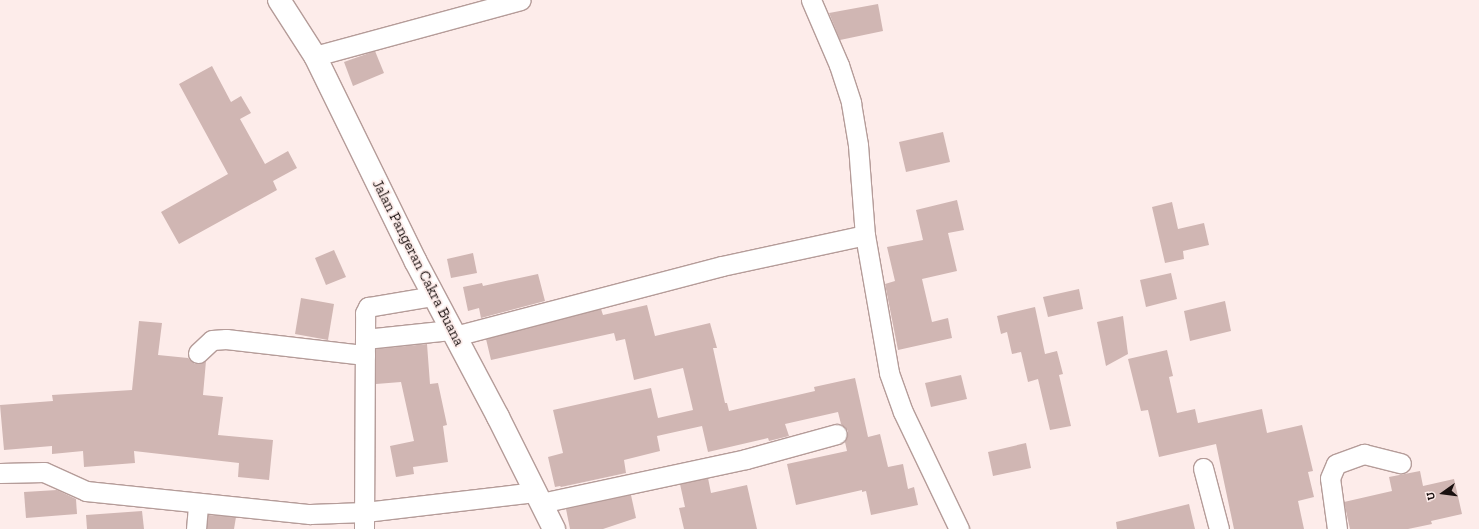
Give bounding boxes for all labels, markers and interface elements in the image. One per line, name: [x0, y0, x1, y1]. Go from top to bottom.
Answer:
street label: Jalan Pangeran Cakra Buana: [368, 177, 468, 349]
north arrow: [1423, 473, 1463, 513]
text: U: [1424, 491, 1438, 501]

